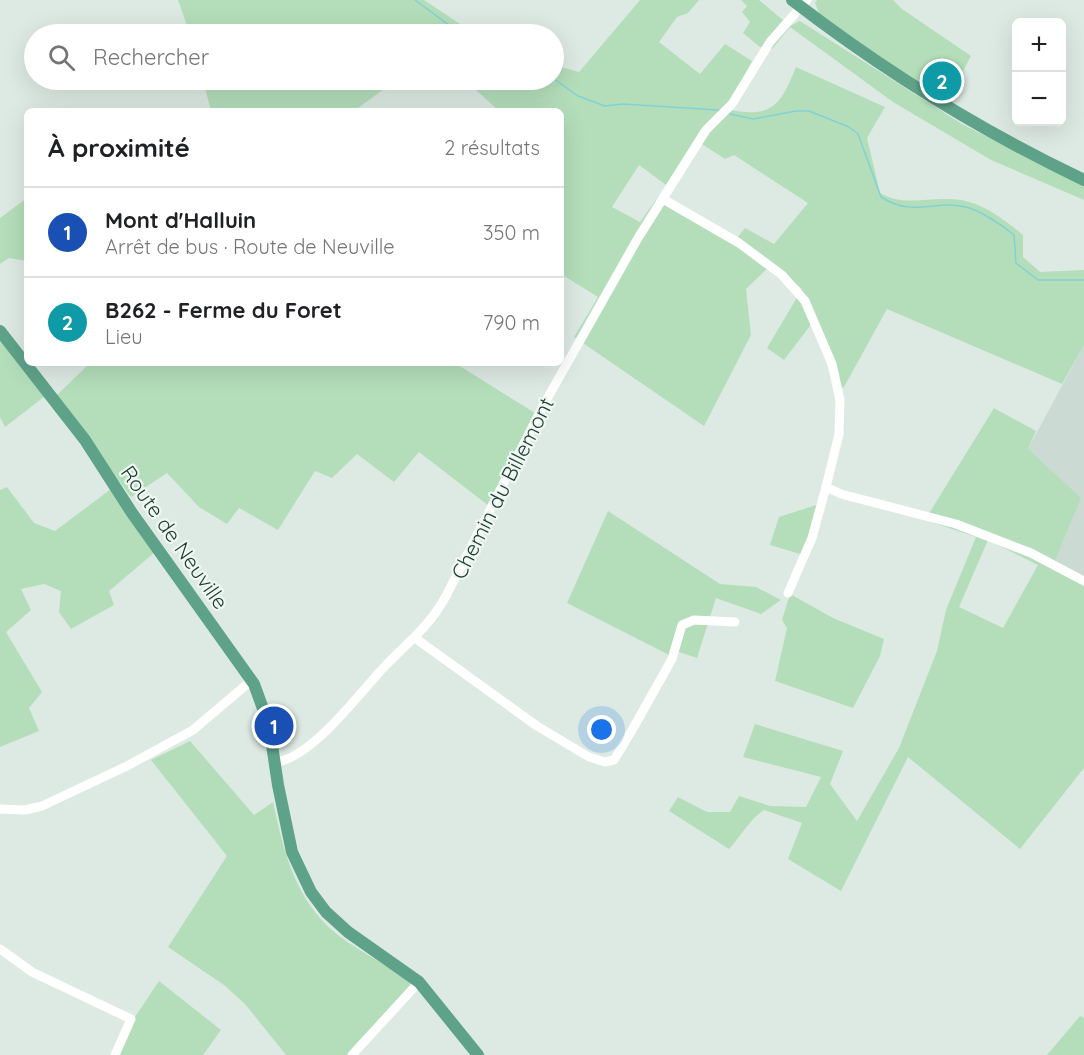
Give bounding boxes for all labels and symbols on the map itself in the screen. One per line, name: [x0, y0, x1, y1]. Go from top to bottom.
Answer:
pin: 2: [922, 58, 962, 104]
street label: Chemin du Billemont: [445, 393, 559, 583]
street label: Route de Neuville: [116, 460, 234, 614]
pin: 1: [254, 704, 294, 748]
your location: [587, 715, 616, 744]

